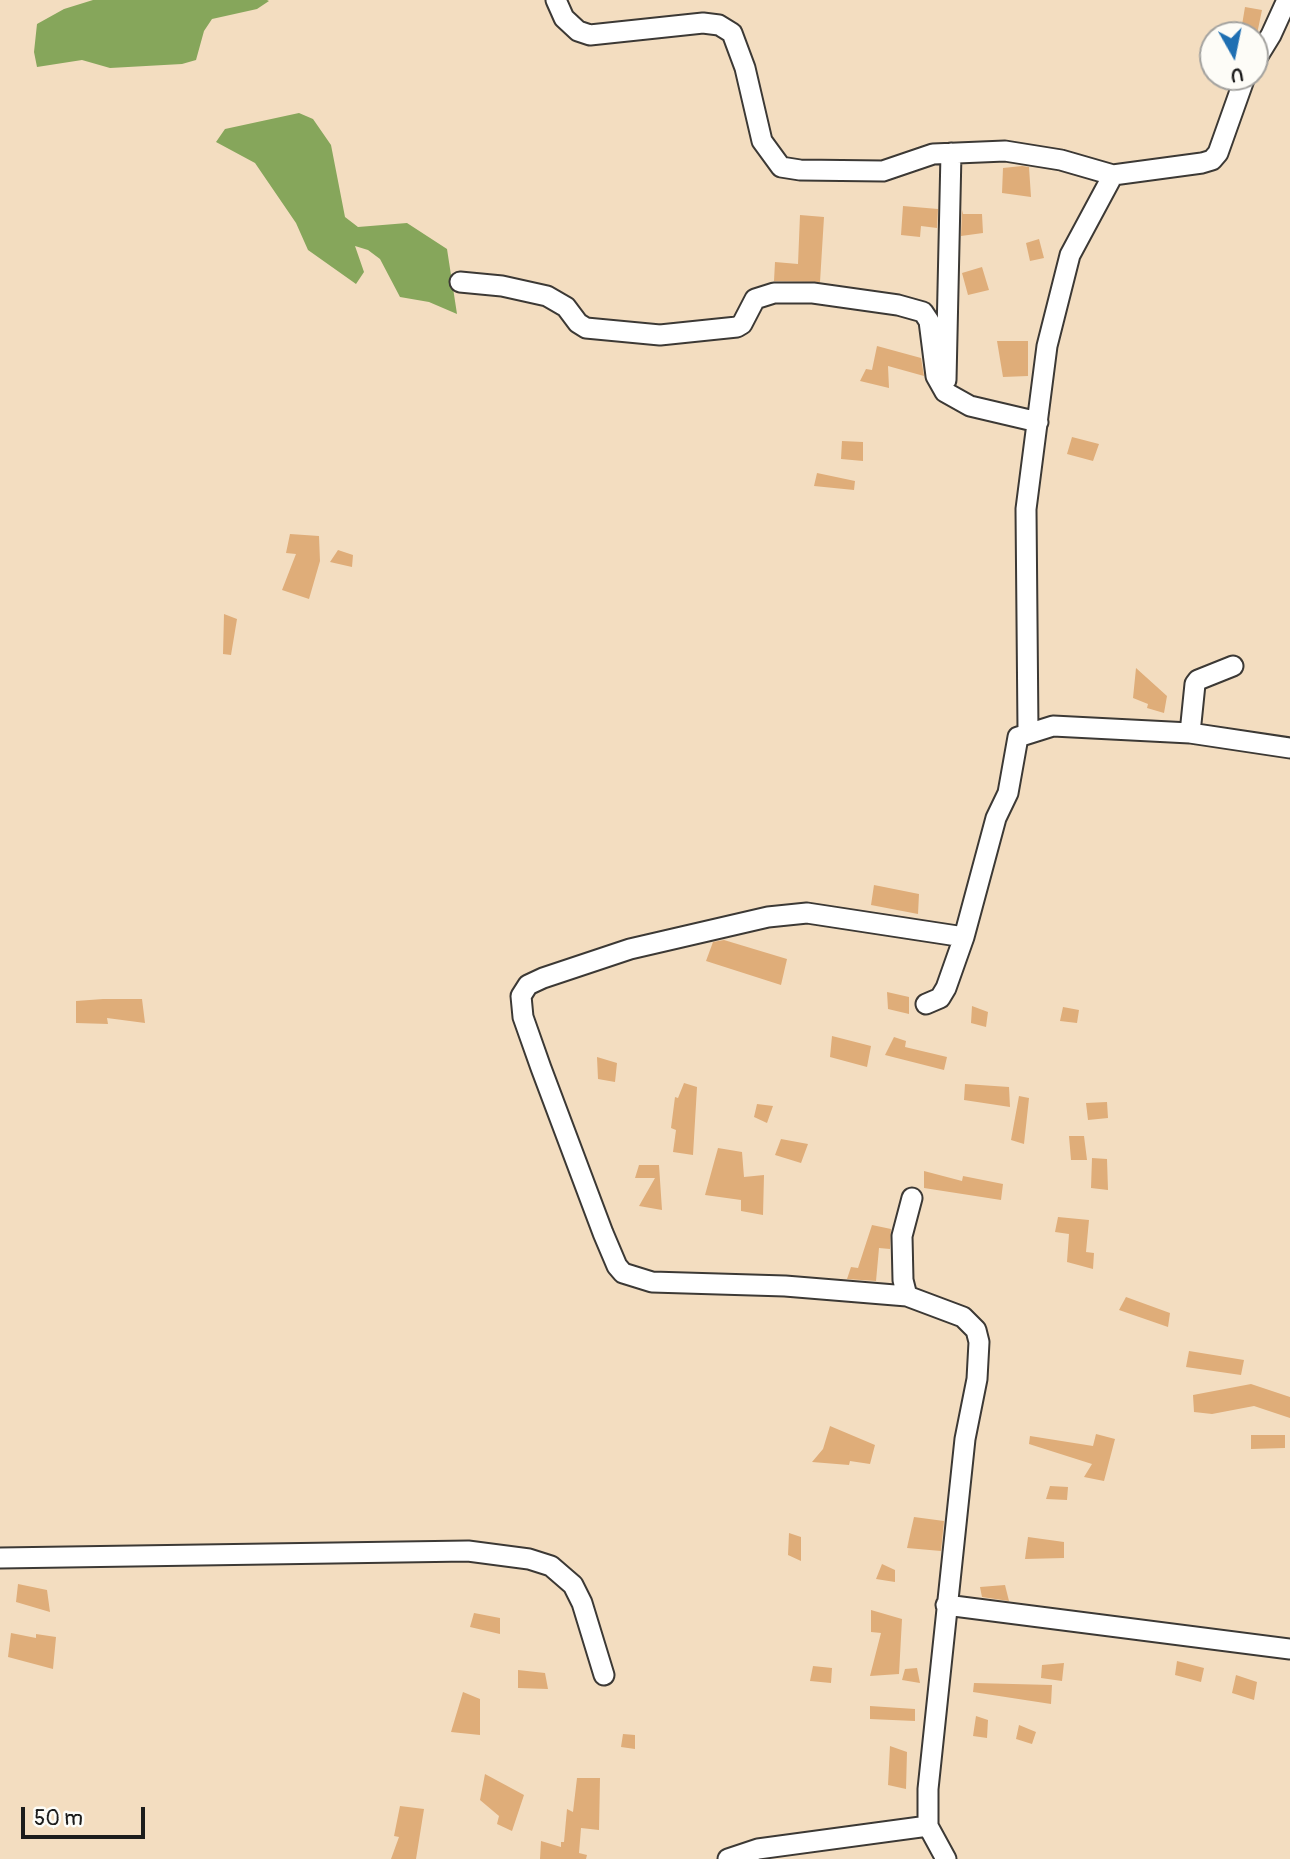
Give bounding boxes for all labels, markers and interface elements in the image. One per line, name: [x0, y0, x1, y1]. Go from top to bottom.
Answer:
north arrow: [1199, 21, 1269, 91]
text: U: [1229, 62, 1245, 88]
scale bar: [24, 1792, 149, 1836]
text: 50 m: [34, 1805, 83, 1832]

